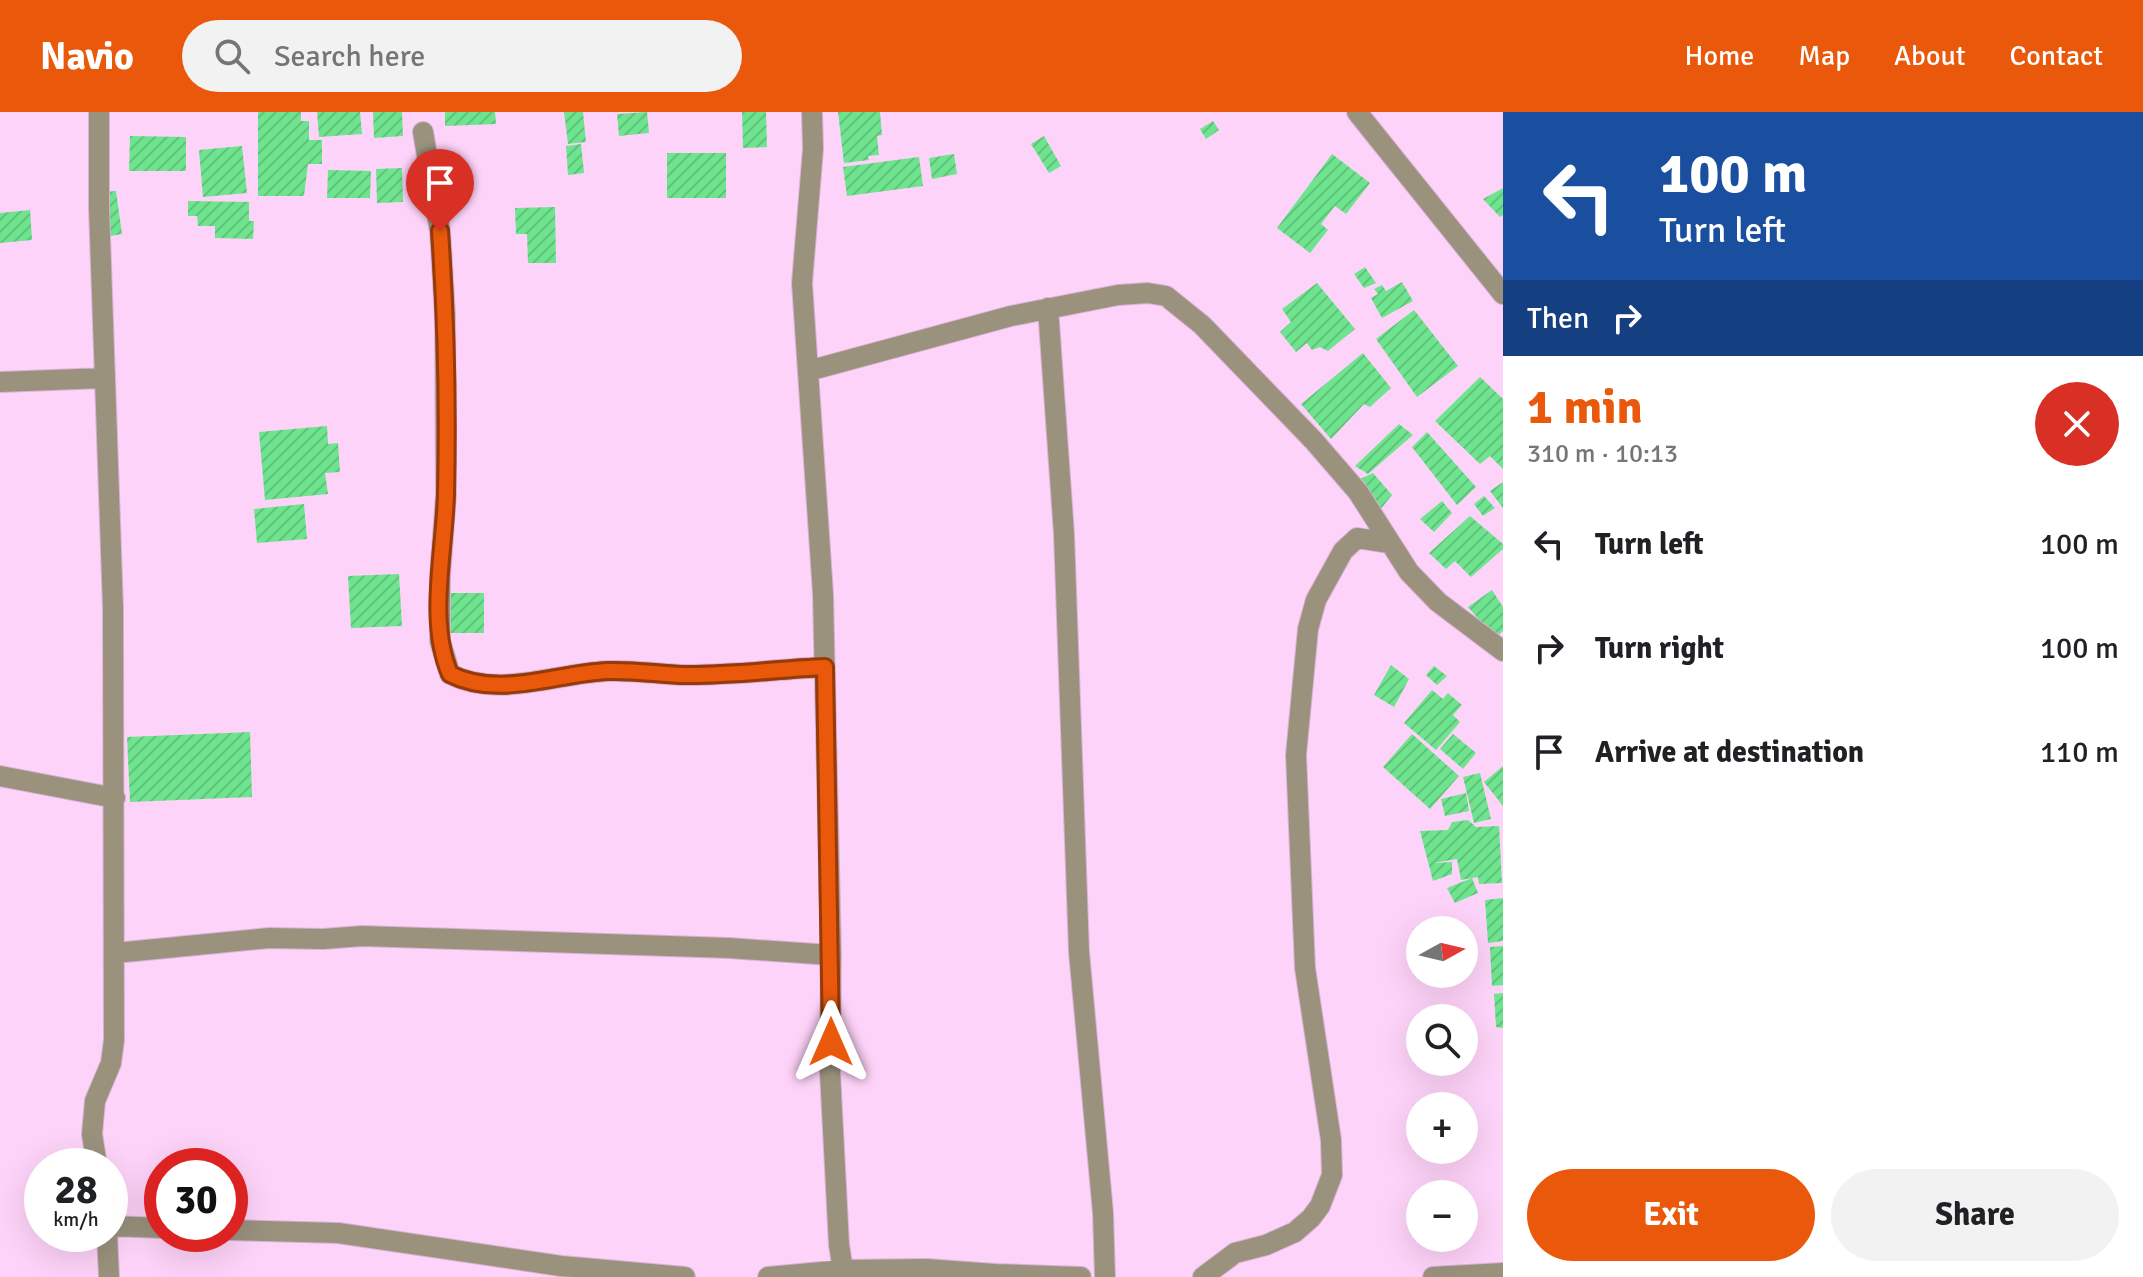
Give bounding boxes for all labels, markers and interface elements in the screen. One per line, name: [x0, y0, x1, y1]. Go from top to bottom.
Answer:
search box: [182, 20, 742, 92]
text: Navio: [40, 33, 134, 80]
icon: search: [210, 34, 254, 78]
text: Search here: [274, 38, 425, 75]
text: Home: [1685, 39, 1754, 73]
text: Map: [1798, 39, 1850, 73]
text: About: [1894, 39, 1966, 73]
text: Contact: [2010, 39, 2103, 73]
text: 100 m: [1659, 139, 1807, 208]
icon: left: [1527, 144, 1631, 248]
pin: [406, 149, 474, 231]
icon: arrive: [418, 161, 462, 205]
text: Turn left: [1659, 208, 1786, 253]
icon: right: [1605, 296, 1649, 340]
text: Then: [1527, 300, 1589, 337]
text: 1 min: [1527, 378, 1643, 437]
button: close: [2035, 382, 2119, 466]
text: 310 m · 10:13: [1527, 438, 1678, 470]
icon: left: [1527, 522, 1571, 566]
text: Turn left: [1595, 526, 1704, 563]
text: 100 m: [2040, 526, 2119, 563]
icon: right: [1527, 626, 1571, 670]
text: Turn right: [1595, 630, 1724, 667]
text: 100 m: [2040, 630, 2119, 667]
icon: arrive: [1527, 730, 1571, 774]
text: Arrive at destination: [1595, 734, 1864, 771]
text: 110 m: [2040, 734, 2119, 771]
north arrow: [1406, 916, 1478, 988]
map controls: [1406, 916, 1478, 1252]
position arrow: [789, 1000, 873, 1084]
button: search: [1406, 1004, 1478, 1076]
button: +: [1406, 1092, 1478, 1164]
speed limit sign: 30: [144, 1148, 248, 1252]
text: 28: [54, 1165, 98, 1215]
button: Exit: [1527, 1169, 1815, 1261]
button: Share: [1831, 1169, 2119, 1261]
button: −: [1406, 1180, 1478, 1252]
text: km/h: [53, 1207, 99, 1232]

